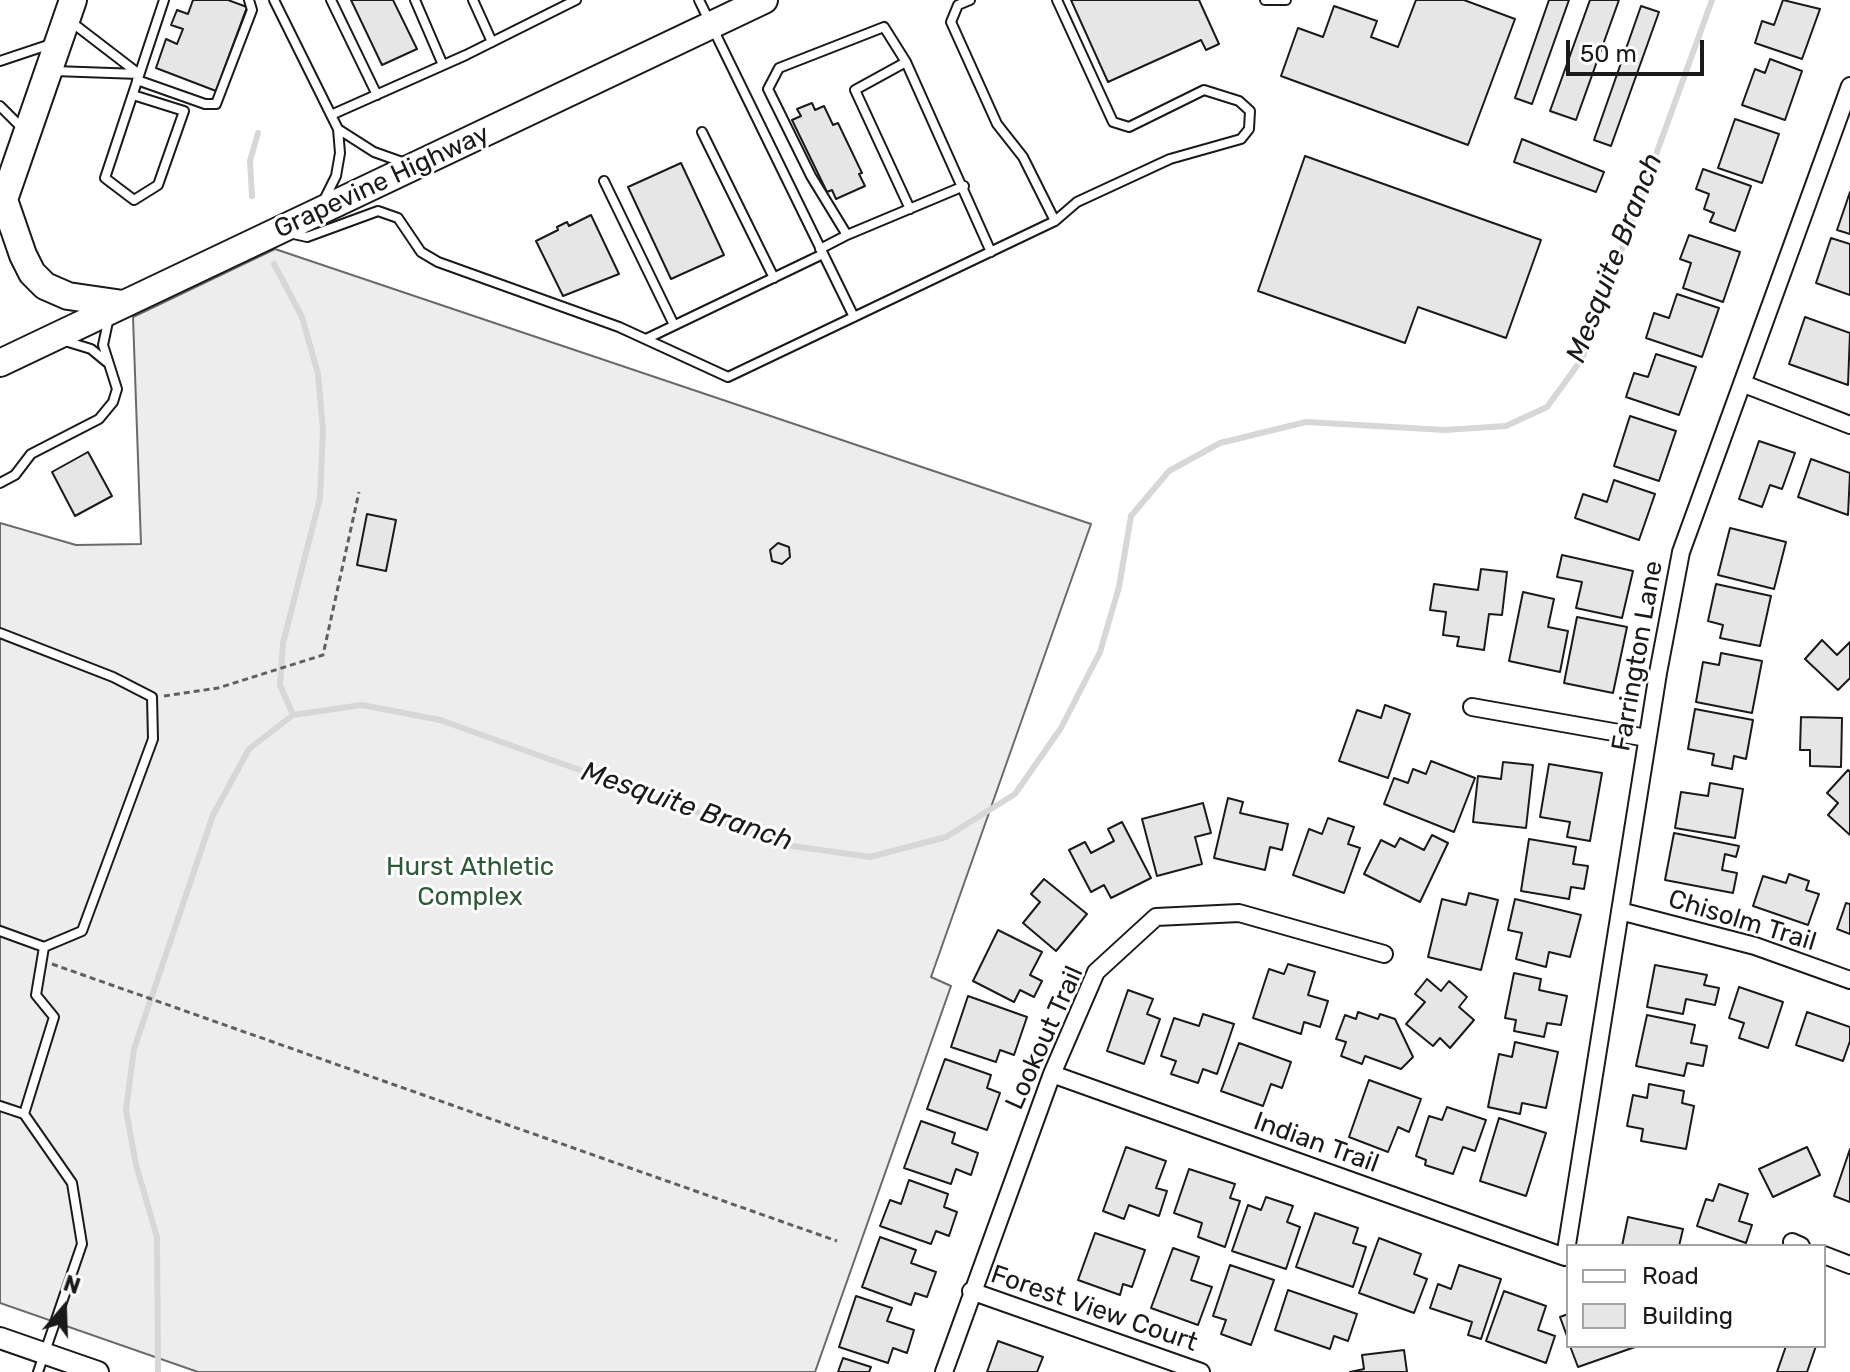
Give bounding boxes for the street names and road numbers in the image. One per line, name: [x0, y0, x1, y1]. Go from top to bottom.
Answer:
street label: Grapevine Highway: [270, 119, 494, 245]
street label: Farrington Lane: [1606, 558, 1670, 754]
street label: Chisolm Trail: [1664, 884, 1820, 958]
street label: Lookout Trail: [999, 961, 1091, 1115]
street label: Indian Trail: [1249, 1106, 1383, 1180]
street label: Forest View Court: [987, 1259, 1201, 1359]

